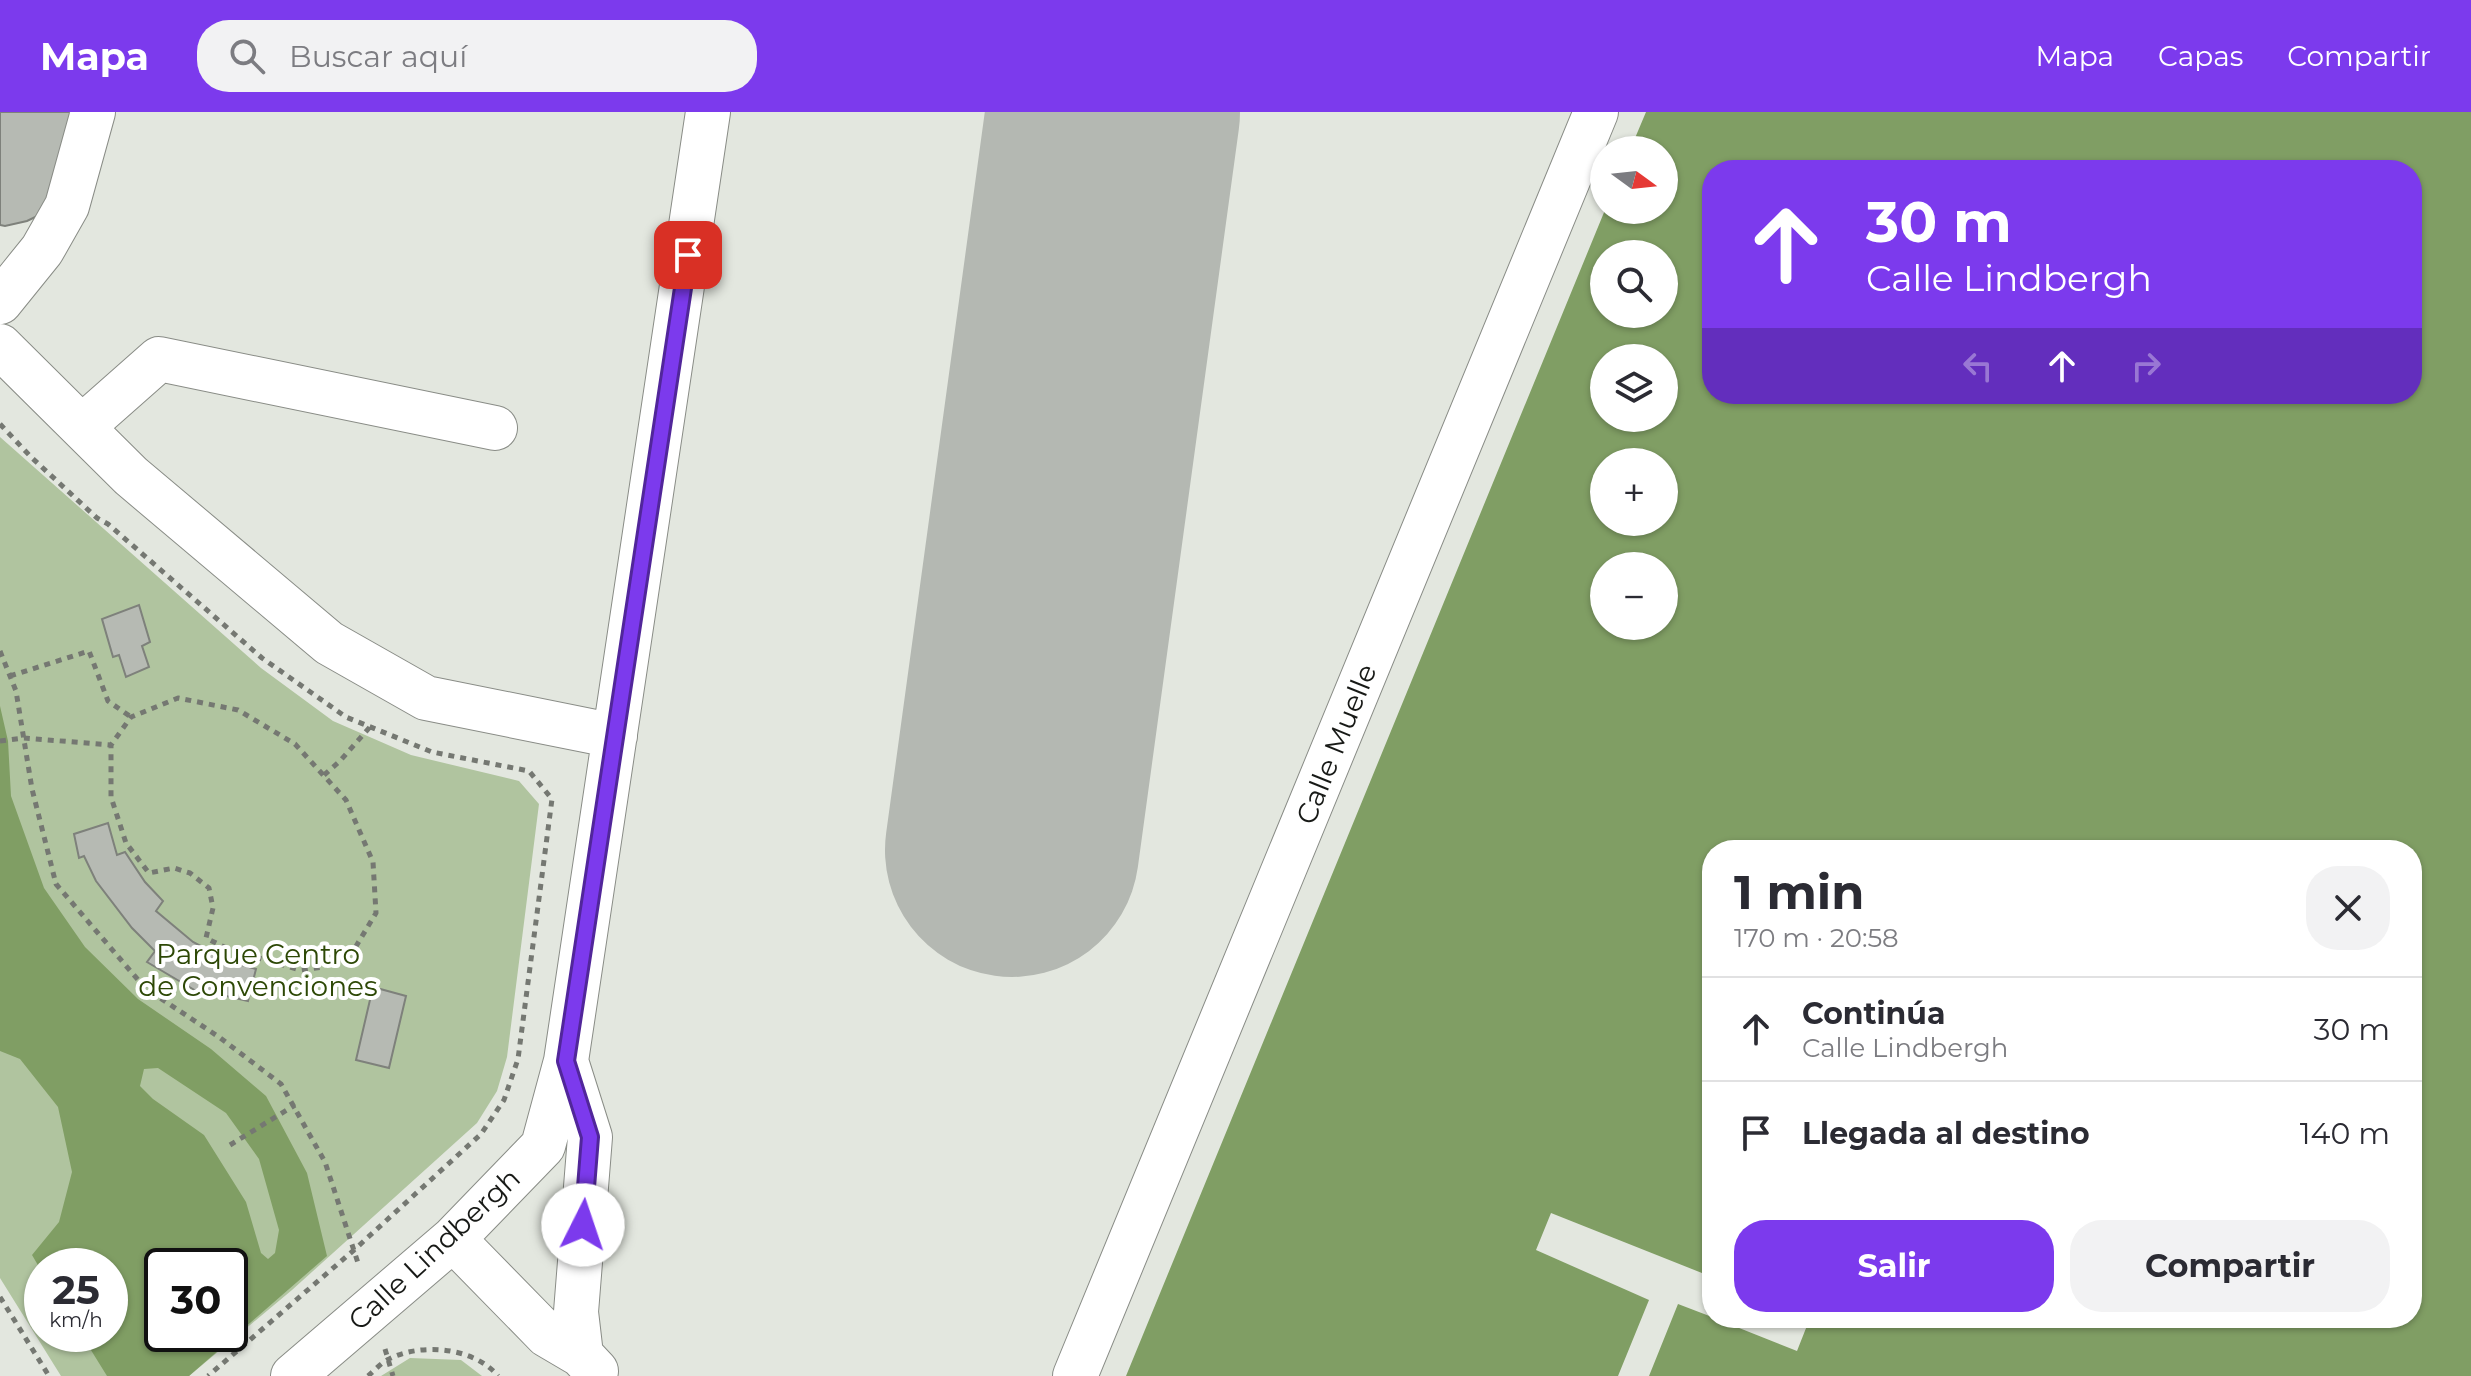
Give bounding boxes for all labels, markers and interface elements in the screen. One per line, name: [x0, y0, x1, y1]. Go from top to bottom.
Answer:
search box: [197, 20, 757, 92]
text: Mapa: [40, 33, 149, 80]
icon: search: [225, 34, 269, 78]
text: Buscar aquí: [289, 38, 467, 75]
text: Mapa: [2035, 39, 2114, 73]
text: Capas: [2158, 39, 2243, 73]
text: Compartir: [2287, 39, 2431, 73]
north arrow: [1590, 136, 1678, 224]
map controls: [1590, 136, 1678, 640]
text: 30 m: [1866, 188, 2012, 256]
icon: ahead: [1734, 192, 1838, 296]
pin: [654, 221, 722, 289]
icon: arrive: [666, 233, 710, 277]
button: search: [1590, 240, 1678, 328]
text: Calle Lindbergh: [1866, 256, 2152, 300]
button: layers: [1590, 344, 1678, 432]
icon: left: [1956, 344, 2000, 388]
icon: ahead: [2040, 344, 2084, 388]
icon: right: [2124, 344, 2168, 388]
button: +: [1590, 448, 1678, 536]
button: −: [1590, 552, 1678, 640]
street label: Calle Muelle: [1288, 659, 1384, 829]
text: 1 min: [1734, 863, 1864, 921]
button: close: [2306, 866, 2390, 950]
text: 170 m · 20:58: [1734, 922, 1899, 954]
park label: Parque Centro de Convenciones: [138, 937, 378, 1003]
text: Continúa: [1802, 995, 1945, 1032]
icon: ahead: [1734, 1007, 1778, 1051]
text: 30 m: [2314, 1011, 2390, 1048]
text: Calle Lindbergh: [1802, 1032, 2008, 1064]
icon: arrive: [1734, 1111, 1778, 1155]
text: Llegada al destino: [1802, 1115, 2090, 1152]
text: 140 m: [2300, 1115, 2390, 1152]
street label: Calle Lindbergh: [341, 1161, 527, 1337]
position arrow: [541, 1183, 625, 1267]
button: Salir: [1734, 1220, 2054, 1312]
button: Compartir: [2070, 1220, 2390, 1312]
speed limit sign: 30: [144, 1248, 248, 1352]
text: 25: [52, 1265, 100, 1314]
text: km/h: [49, 1308, 103, 1332]

